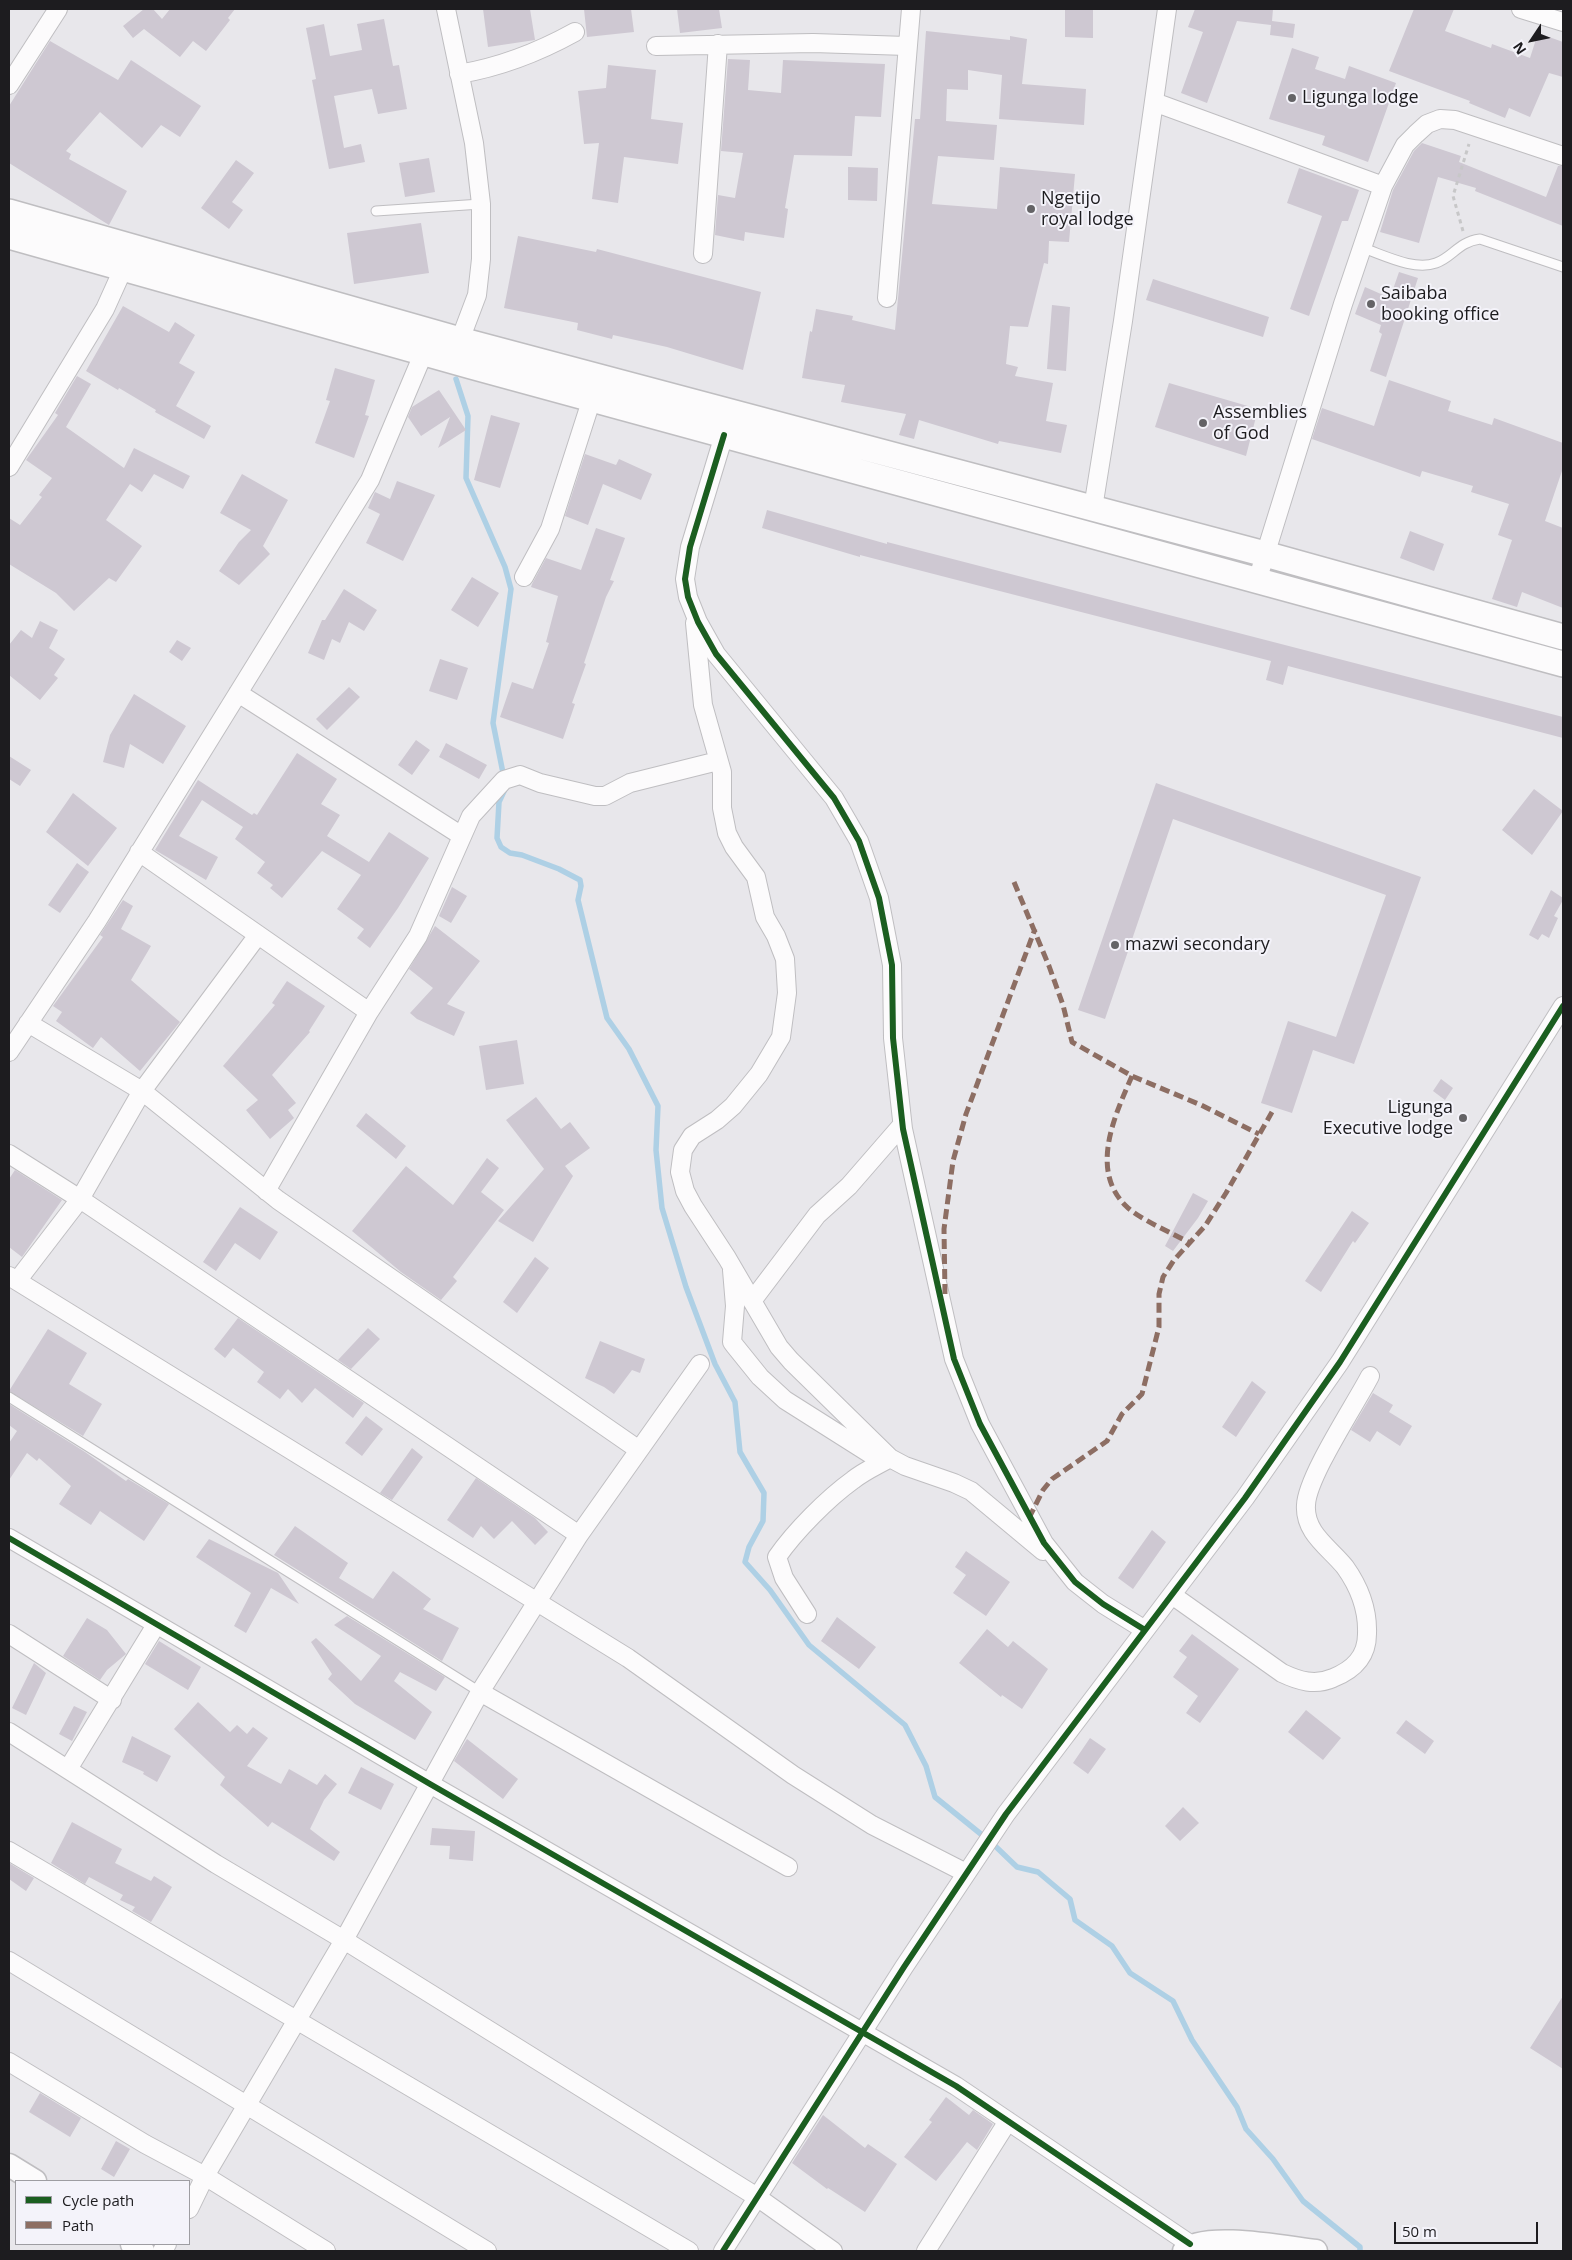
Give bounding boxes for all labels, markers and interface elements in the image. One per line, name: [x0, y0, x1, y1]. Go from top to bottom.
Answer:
north arrow: [1507, 15, 1557, 65]
text: N: [1508, 39, 1530, 59]
place label: Ligunga lodge: [1302, 87, 1419, 109]
marker: Ligunga lodge: [1286, 92, 1298, 104]
place label: Ngetijo royal lodge: [1041, 188, 1134, 230]
marker: Ngetijo royal lodge: [1025, 203, 1037, 215]
place label: Saibaba booking office: [1381, 283, 1499, 326]
marker: Saibaba booking office: [1365, 298, 1377, 310]
place label: Assemblies of God: [1213, 402, 1307, 444]
marker: Assemblies of God: [1197, 417, 1209, 429]
place label: mazwi secondary: [1125, 934, 1270, 956]
marker: mazwi secondary: [1109, 939, 1121, 951]
place label: Ligunga Executive lodge: [1323, 1097, 1453, 1140]
marker: Ligunga Executive lodge: [1457, 1112, 1469, 1124]
legend: [15, 2180, 190, 2245]
text: Cycle path: [62, 2190, 134, 2210]
scale bar: [1397, 2212, 1541, 2244]
text: Path: [62, 2215, 94, 2235]
text: 50 m: [1402, 2221, 1437, 2241]

